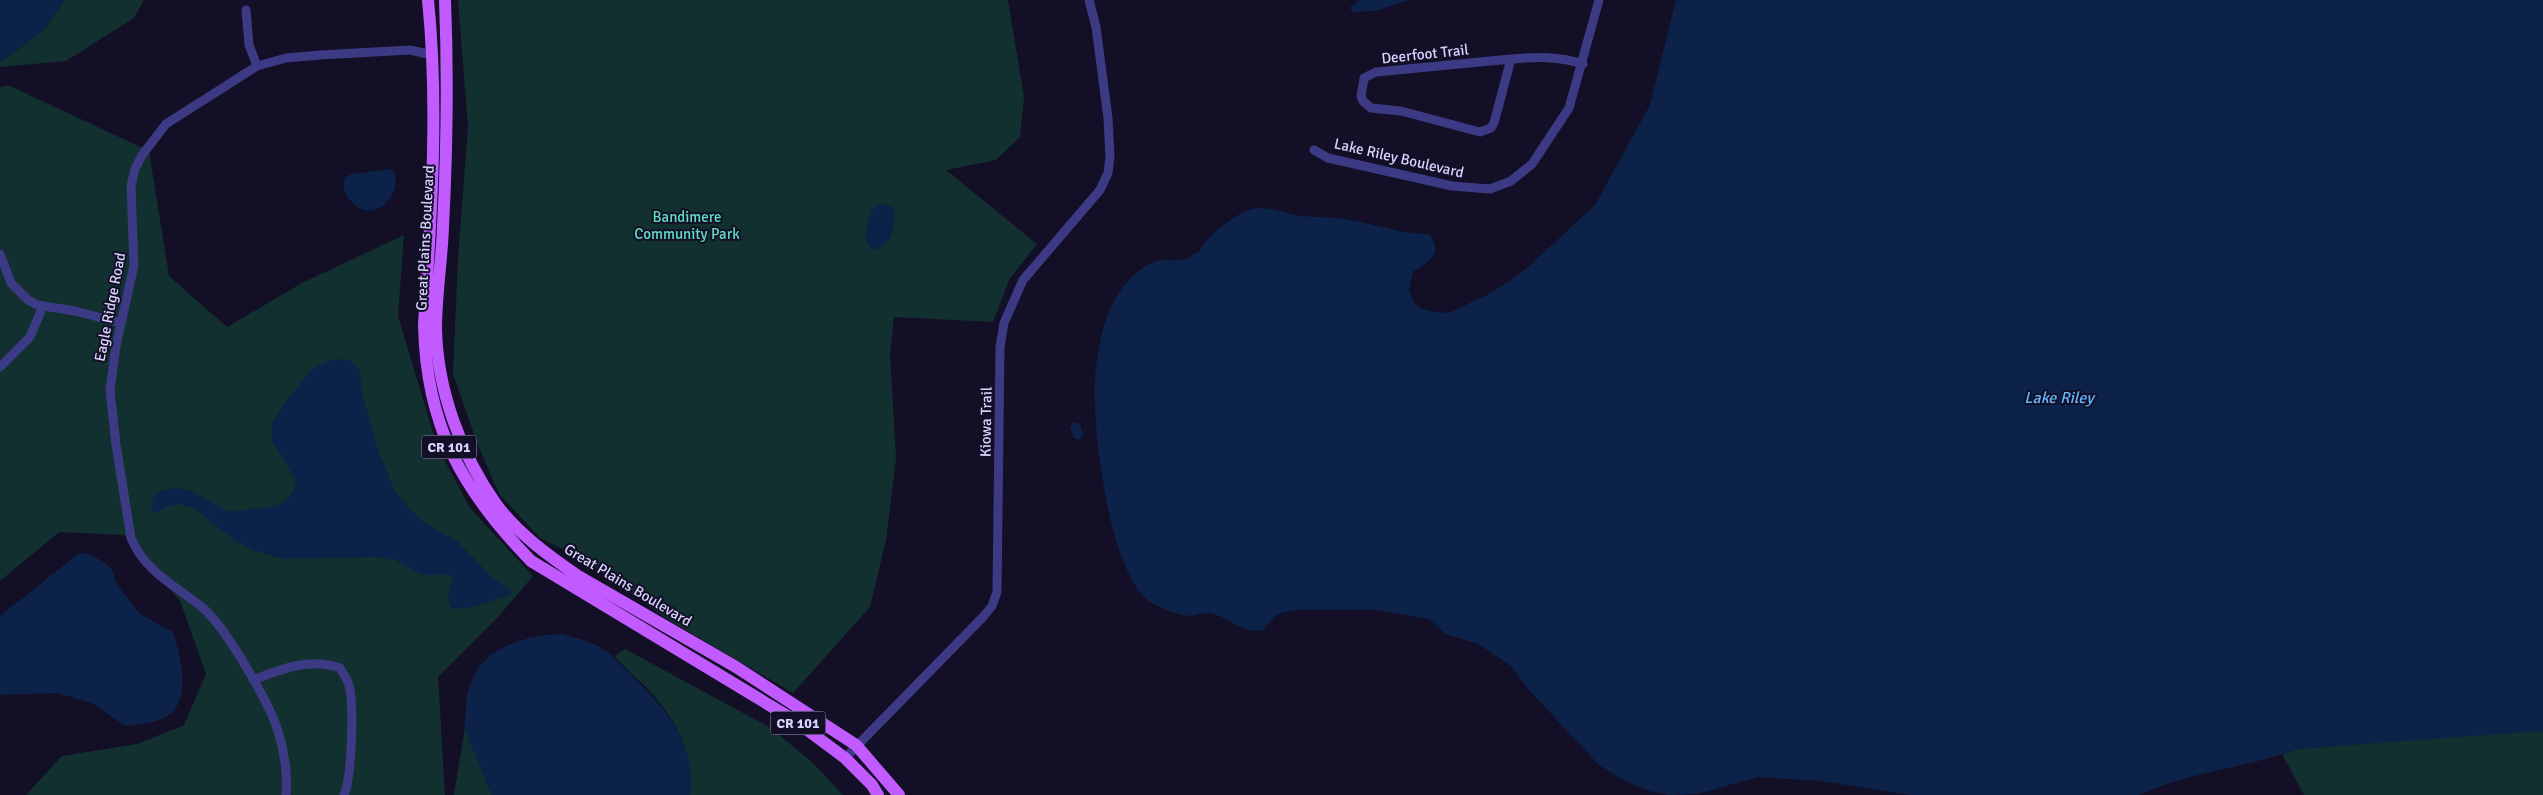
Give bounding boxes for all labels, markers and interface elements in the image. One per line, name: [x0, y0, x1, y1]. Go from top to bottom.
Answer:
street label: Deerfoot Trail: [1380, 40, 1470, 68]
street label: Lake Riley Boulevard: [1332, 134, 1466, 182]
street label: Great Plains Boulevard: [412, 165, 438, 311]
park label: Bandimere Community Park: [634, 208, 740, 243]
street label: Eagle Ridge Road: [91, 251, 129, 363]
street label: Kiowa Trail: [976, 387, 996, 457]
water label: Lake Riley: [2024, 388, 2096, 408]
road number: CR 101: [422, 436, 476, 458]
street label: Great Plains Boulevard: [561, 540, 695, 630]
road number: CR 101: [770, 711, 826, 734]

